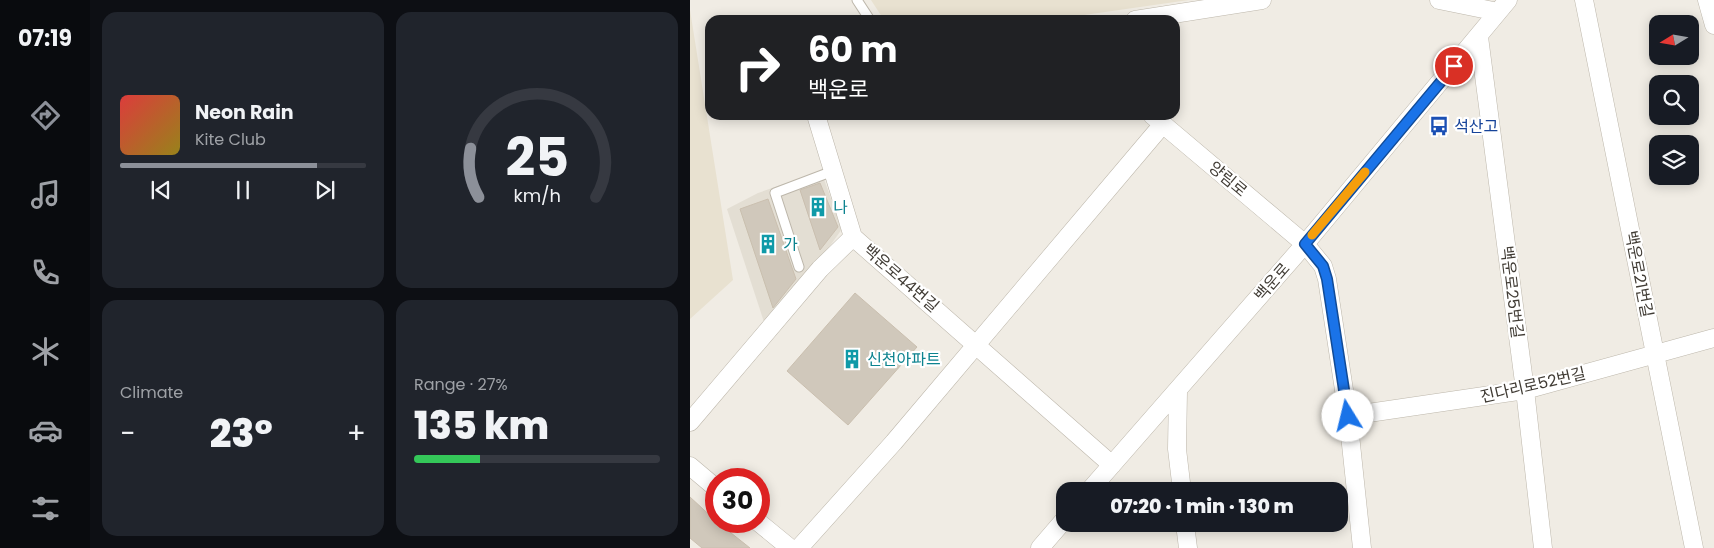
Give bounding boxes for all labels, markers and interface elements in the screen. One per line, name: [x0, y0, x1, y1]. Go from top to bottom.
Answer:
north arrow: [1649, 15, 1699, 65]
map controls: [1649, 15, 1699, 185]
text: 07:19: [18, 23, 72, 54]
text: 60 m: [808, 25, 898, 74]
icon: right: [725, 35, 790, 100]
pin: [1433, 45, 1475, 87]
icon: arrive: [1440, 52, 1468, 80]
text: 백운로: [808, 74, 869, 105]
button: search: [1649, 75, 1699, 125]
icon: directions: [28, 98, 63, 133]
text: Neon Rain: [195, 99, 294, 126]
bus stop icon: 석산고: [1428, 115, 1450, 137]
place label: 석산고: [1454, 115, 1498, 138]
text: 25: [505, 121, 569, 194]
text: Kite Club: [195, 128, 266, 151]
button: layers: [1649, 135, 1699, 185]
street label: 양림로: [1204, 156, 1253, 202]
icon: previous: [147, 176, 175, 204]
icon: pause: [229, 176, 257, 204]
icon: next: [311, 176, 339, 204]
icon: music: [28, 177, 63, 212]
text: km/h: [513, 183, 561, 208]
building icon: 나: [807, 196, 829, 218]
place label: 나: [833, 196, 848, 219]
street label: 백운로21번길: [1619, 229, 1659, 319]
building icon: 가: [757, 233, 779, 255]
place label: 가: [783, 233, 798, 256]
street label: 백운로44번길: [858, 239, 944, 317]
street label: 백운로25번길: [1495, 245, 1529, 339]
icon: phone: [28, 255, 63, 290]
street label: 백운로: [1249, 258, 1295, 306]
icon: climate: [28, 334, 63, 369]
building icon: 신천아파트: [841, 348, 863, 370]
place label: 신천아파트: [867, 348, 941, 371]
street label: 진다리로52번길: [1478, 362, 1588, 408]
text: Range · 27%: [414, 373, 508, 396]
text: Climate: [120, 381, 183, 404]
position arrow: [1321, 389, 1373, 441]
text: 135 km: [414, 399, 549, 452]
text: 23°: [210, 407, 273, 460]
icon: car: [28, 413, 63, 448]
text: −: [120, 414, 135, 453]
text: +: [347, 414, 366, 453]
speed limit sign: 30: [705, 468, 770, 533]
icon: filters: [28, 491, 63, 526]
text: 07:20 · 1 min · 130 m: [1110, 493, 1294, 520]

